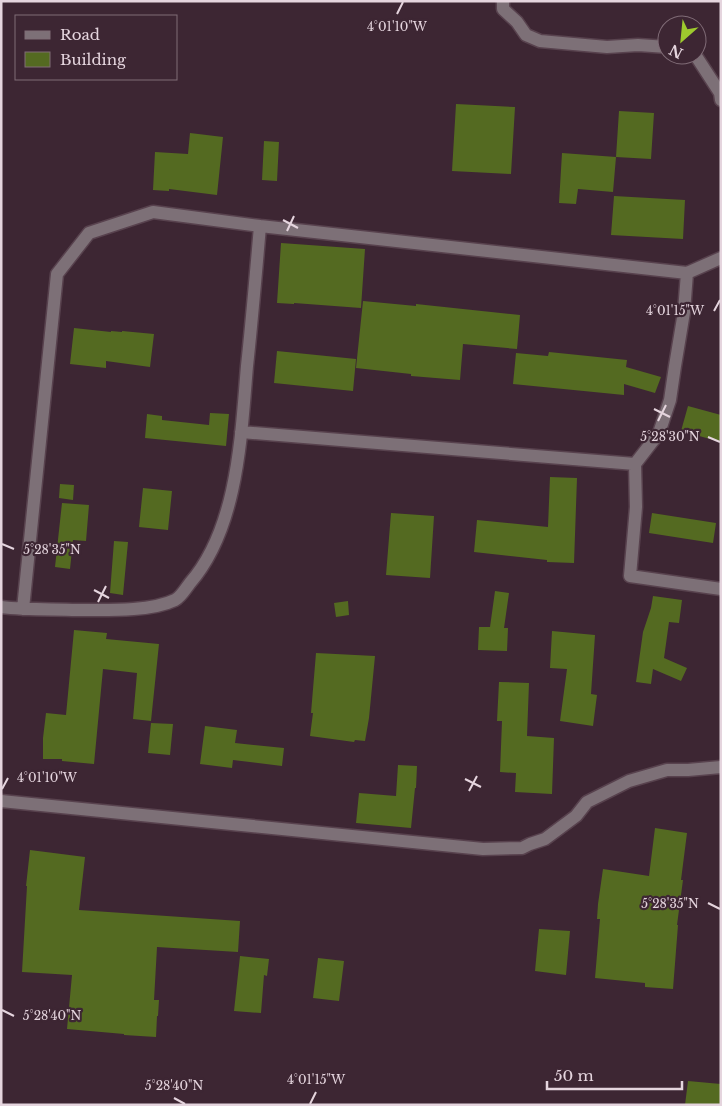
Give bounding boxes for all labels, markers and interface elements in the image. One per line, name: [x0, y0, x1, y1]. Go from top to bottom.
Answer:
legend: [15, 15, 178, 80]
north arrow: [657, 15, 707, 65]
text: 4°01'10"W: [367, 19, 428, 34]
text: Road: [60, 25, 100, 44]
text: N: [666, 41, 686, 63]
text: Building: [60, 50, 127, 69]
text: 4°01'15"W: [646, 303, 705, 318]
text: 5°28'30"N: [640, 429, 700, 444]
text: 5°28'35"N: [23, 542, 81, 557]
text: 4°01'10"W: [17, 770, 78, 785]
text: 5°28'35"N: [641, 896, 699, 911]
text: 5°28'40"N: [23, 1008, 81, 1023]
scale bar: [547, 1058, 682, 1090]
text: 50 m: [554, 1066, 594, 1085]
text: 4°01'15"W: [287, 1072, 346, 1087]
text: 5°28'40"N: [145, 1078, 203, 1093]

